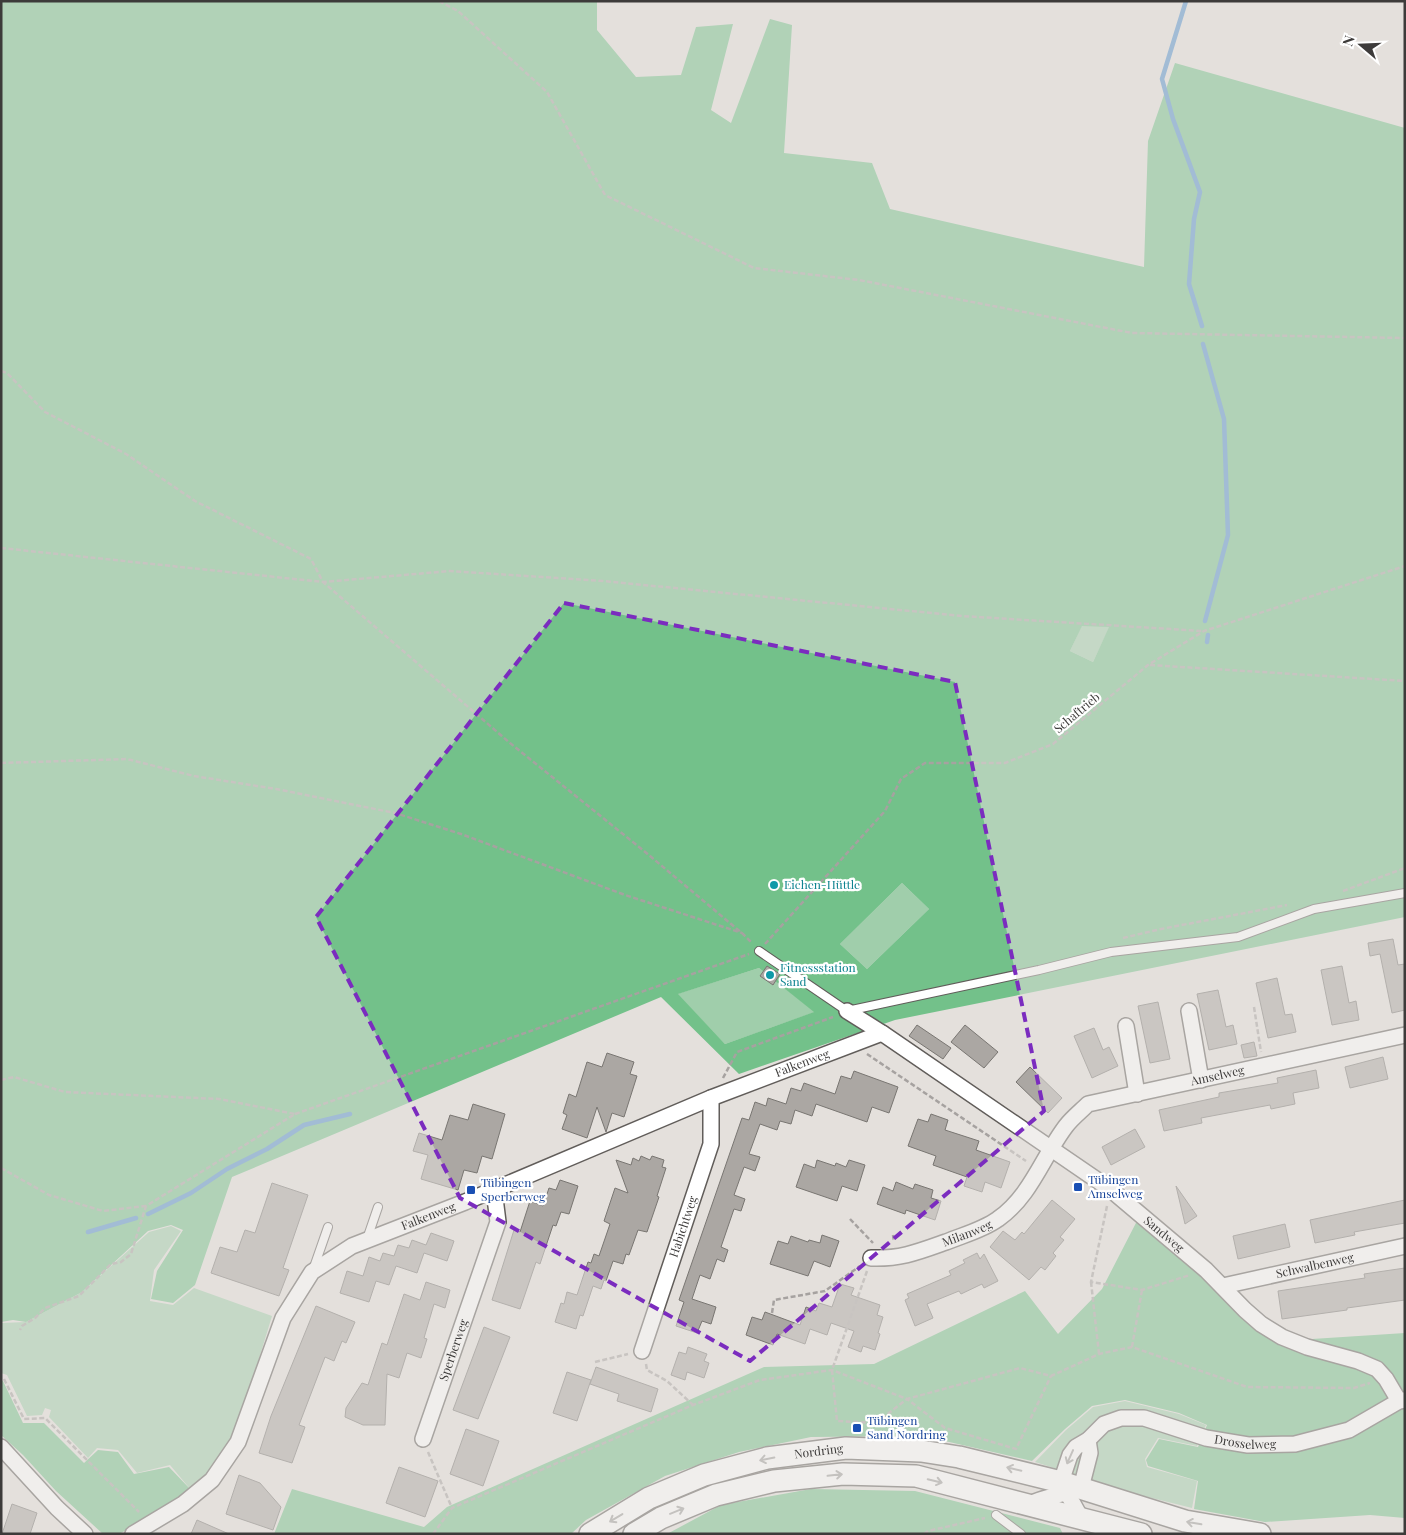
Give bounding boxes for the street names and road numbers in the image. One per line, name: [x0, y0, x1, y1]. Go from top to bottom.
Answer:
street label: Schaftrieb: [1050, 688, 1103, 736]
street label: Falkenweg: [772, 1045, 832, 1080]
street label: Amselweg: [1188, 1061, 1246, 1089]
street label: Habichtweg: [665, 1193, 700, 1259]
street label: Falkenweg: [399, 1197, 458, 1233]
street label: Sandweg: [1141, 1212, 1189, 1256]
street label: Milanweg: [940, 1215, 995, 1250]
street label: Schwalbenweg: [1274, 1248, 1356, 1281]
street label: Sperberweg: [435, 1316, 471, 1383]
street label: Drosselweg: [1213, 1431, 1277, 1452]
street label: Nordring: [793, 1439, 845, 1462]

